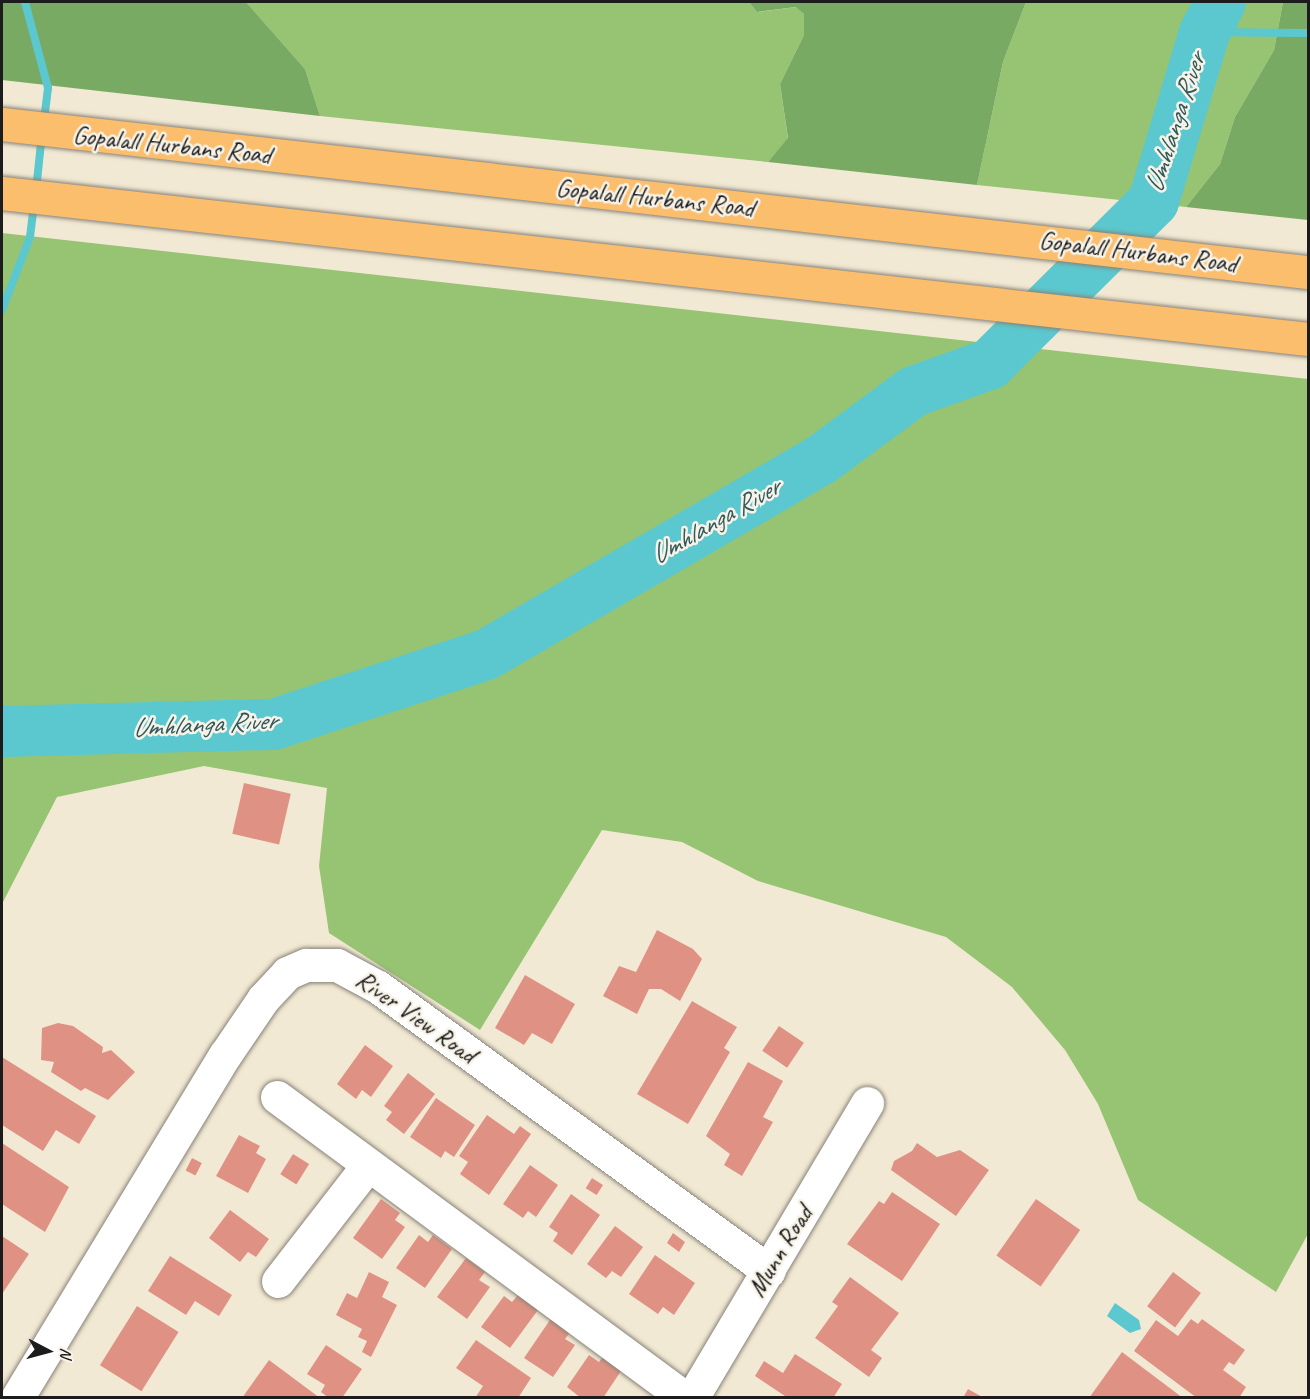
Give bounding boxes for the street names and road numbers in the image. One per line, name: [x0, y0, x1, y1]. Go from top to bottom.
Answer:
street label: Gopalall Hurbans Road: [72, 119, 272, 171]
street label: Gopalall Hurbans Road: [555, 172, 755, 224]
street label: Gopalall Hurbans Road: [1038, 224, 1238, 280]
street label: River View Road: [349, 964, 483, 1070]
street label: Munn Road: [741, 1200, 819, 1302]

